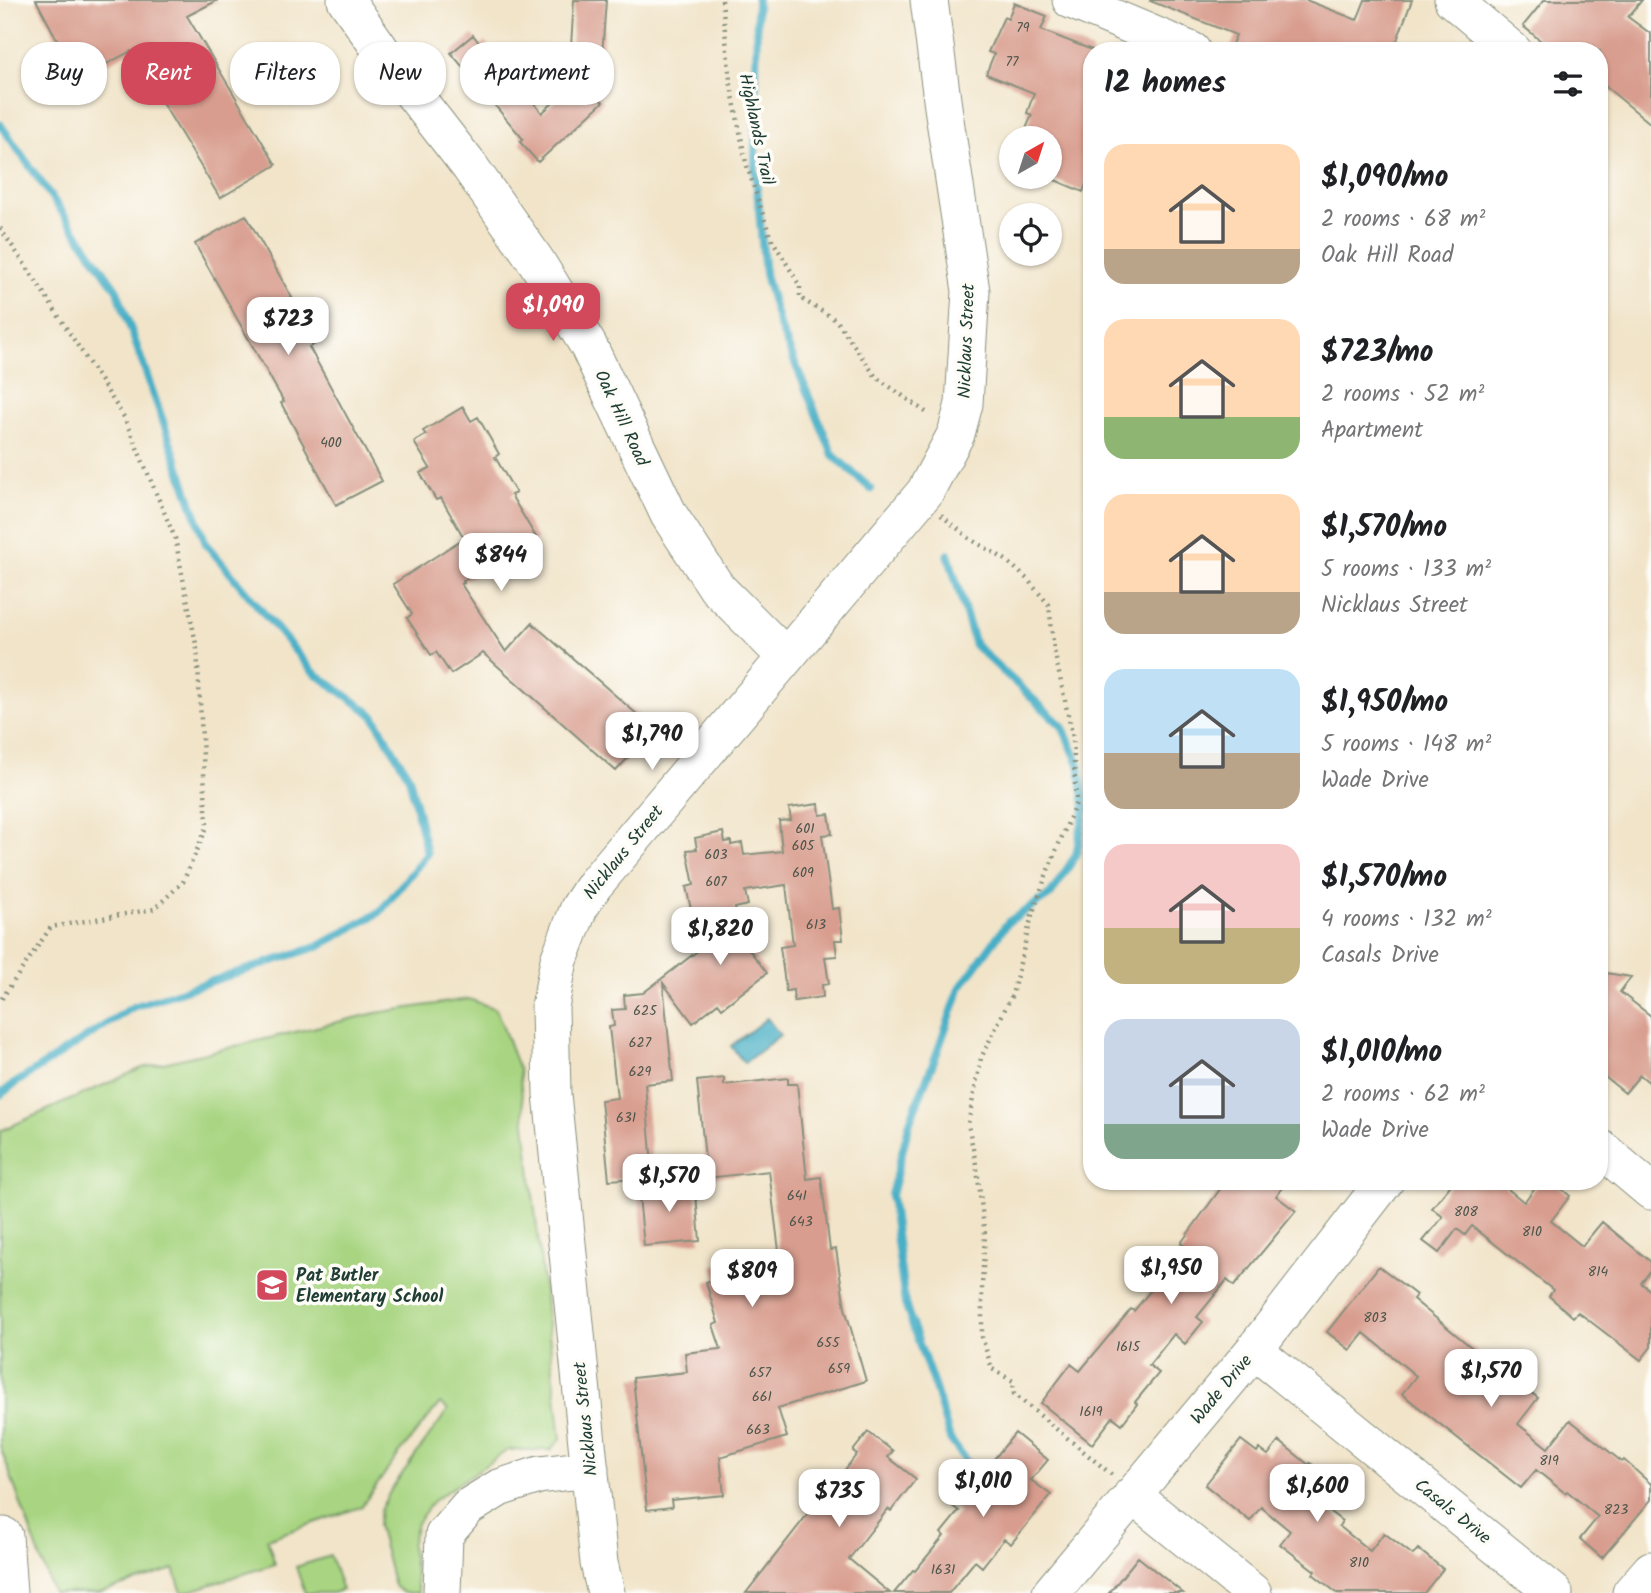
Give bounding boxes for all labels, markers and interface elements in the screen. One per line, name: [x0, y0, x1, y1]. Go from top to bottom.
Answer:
house number: 79: [1016, 17, 1030, 39]
chip: Buy: [21, 42, 107, 105]
chip: Rent: [121, 42, 216, 105]
chip: Filters: [230, 42, 340, 105]
chip: New: [354, 42, 446, 105]
chip: Apartment: [460, 42, 614, 105]
house number: 77: [1006, 51, 1019, 73]
text: 12 homes: [1104, 60, 1226, 108]
icon: filters: [1549, 65, 1587, 103]
street label: Highlands Trail: [730, 71, 782, 188]
north arrow: [999, 126, 1062, 189]
map controls: [999, 126, 1062, 266]
text: $1,090/mo: [1321, 154, 1448, 202]
icon: home: [1160, 172, 1244, 256]
text: 2 rooms · 68 m²: [1321, 202, 1485, 238]
button: locate: [999, 203, 1062, 266]
text: Oak Hill Road: [1321, 238, 1453, 274]
street label: Nicklaus Street: [951, 282, 984, 399]
pin: $1,090: [496, 284, 610, 343]
text: $1,090: [522, 288, 584, 324]
pin: $723: [247, 298, 329, 357]
text: $723: [263, 302, 313, 338]
text: $723/mo: [1321, 329, 1434, 377]
icon: home: [1160, 347, 1244, 431]
street label: Oak Hill Road: [586, 366, 656, 473]
text: 2 rooms · 52 m²: [1321, 377, 1484, 413]
text: Apartment: [1321, 413, 1423, 449]
house number: 400: [320, 432, 342, 454]
text: $1,570/mo: [1321, 504, 1447, 552]
icon: home: [1160, 522, 1244, 606]
pin: $844: [460, 534, 542, 593]
text: $844: [475, 538, 527, 574]
text: 5 rooms · 133 m²: [1321, 552, 1491, 588]
text: Nicklaus Street: [1321, 588, 1468, 624]
text: $1,950/mo: [1321, 679, 1448, 727]
icon: home: [1160, 697, 1244, 781]
pin: $1,790: [595, 712, 709, 772]
text: $1,790: [622, 717, 682, 753]
text: 5 rooms · 148 m²: [1321, 727, 1491, 763]
text: Wade Drive: [1321, 763, 1429, 799]
street label: Nicklaus Street: [577, 798, 672, 907]
house number: 601: [795, 818, 815, 840]
house number: 605: [792, 835, 816, 857]
house number: 603: [705, 844, 727, 866]
text: $1,570/mo: [1321, 854, 1447, 902]
house number: 609: [792, 862, 814, 884]
house number: 607: [705, 871, 727, 893]
icon: home: [1160, 872, 1244, 956]
text: 4 rooms · 132 m²: [1321, 902, 1492, 938]
pin: $1,820: [663, 908, 777, 967]
text: $1,820: [687, 912, 753, 948]
house number: 613: [806, 914, 826, 936]
text: Casals Drive: [1321, 938, 1439, 974]
house number: 625: [633, 1000, 658, 1022]
text: $1,010/mo: [1321, 1029, 1442, 1077]
house number: 627: [629, 1032, 652, 1054]
icon: home: [1160, 1047, 1244, 1131]
house number: 629: [629, 1061, 652, 1083]
text: 2 rooms · 62 m²: [1321, 1077, 1485, 1113]
house number: 631: [616, 1107, 636, 1129]
text: Wade Drive: [1321, 1113, 1429, 1149]
pin: $1,570: [612, 1154, 726, 1214]
text: $1,570: [639, 1159, 699, 1195]
house number: 641: [787, 1185, 807, 1207]
house number: 808: [1454, 1201, 1478, 1223]
house number: 643: [789, 1211, 813, 1233]
house number: 810: [1522, 1221, 1542, 1243]
pin: $1,950: [1114, 1246, 1228, 1306]
pin: $809: [711, 1250, 793, 1309]
text: $1,950: [1140, 1251, 1202, 1287]
text: $809: [727, 1254, 777, 1290]
house number: 814: [1588, 1261, 1609, 1283]
place label: Pat Butler Elementary School: [296, 1262, 443, 1312]
school or university icon: Pat Butler Elementary School: [253, 1266, 291, 1304]
house number: 803: [1363, 1307, 1387, 1329]
house number: 655: [817, 1332, 841, 1354]
house number: 1615: [1116, 1336, 1142, 1358]
street label: Wade Drive: [1184, 1348, 1260, 1432]
pin: $1,570: [1434, 1350, 1548, 1409]
text: $1,570: [1461, 1354, 1521, 1390]
house number: 659: [828, 1358, 850, 1380]
street label: Nicklaus Street: [566, 1359, 607, 1478]
house number: 657: [749, 1362, 771, 1384]
house number: 661: [752, 1386, 772, 1408]
house number: 1619: [1079, 1401, 1103, 1423]
house number: 663: [746, 1419, 770, 1441]
house number: 819: [1539, 1450, 1559, 1472]
pin: $1,010: [926, 1460, 1040, 1519]
text: $1,010: [954, 1464, 1012, 1500]
pin: $1,600: [1260, 1464, 1374, 1524]
text: $1,600: [1286, 1469, 1348, 1505]
pin: $735: [798, 1470, 880, 1529]
street label: Casals Drive: [1407, 1472, 1497, 1552]
text: $735: [815, 1474, 863, 1510]
house number: 823: [1604, 1499, 1628, 1521]
house number: 810: [1349, 1552, 1369, 1574]
house number: 1631: [931, 1559, 955, 1581]

